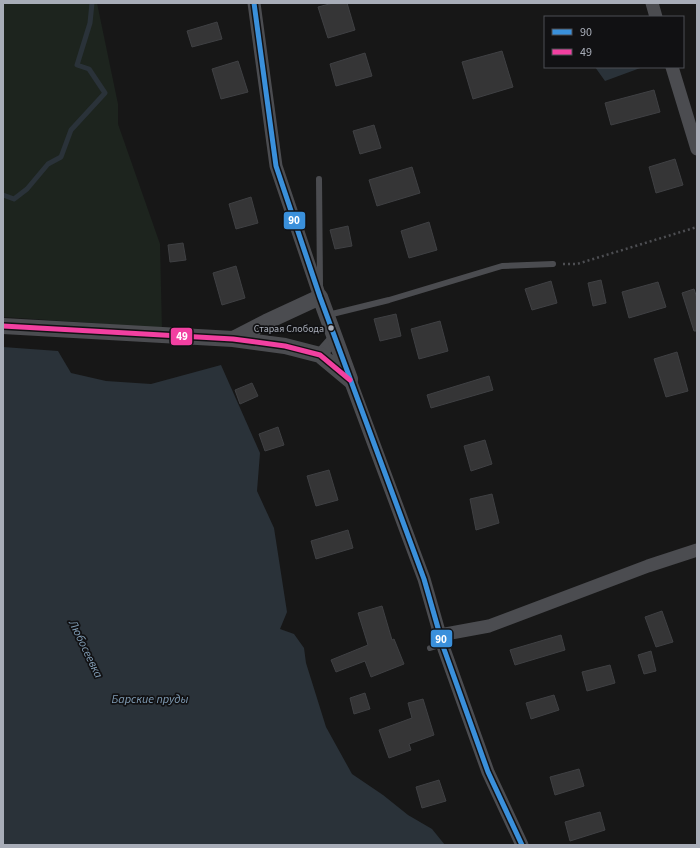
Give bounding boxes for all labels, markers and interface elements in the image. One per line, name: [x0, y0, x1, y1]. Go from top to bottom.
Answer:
legend: [544, 16, 684, 68]
text: 90: [580, 24, 592, 41]
text: 49: [580, 44, 592, 61]
line badge: 90: [283, 211, 306, 230]
text: 90: [288, 213, 300, 228]
place label: Старая Слобода: [254, 322, 324, 336]
marker: Старая Слобода: [326, 323, 336, 333]
line badge: 49: [170, 327, 193, 346]
text: 49: [176, 329, 188, 344]
water label: Любосеевка: [64, 616, 107, 682]
line badge: 90: [430, 629, 453, 648]
text: 90: [435, 632, 447, 647]
water label: Барские пруды: [112, 691, 189, 708]

